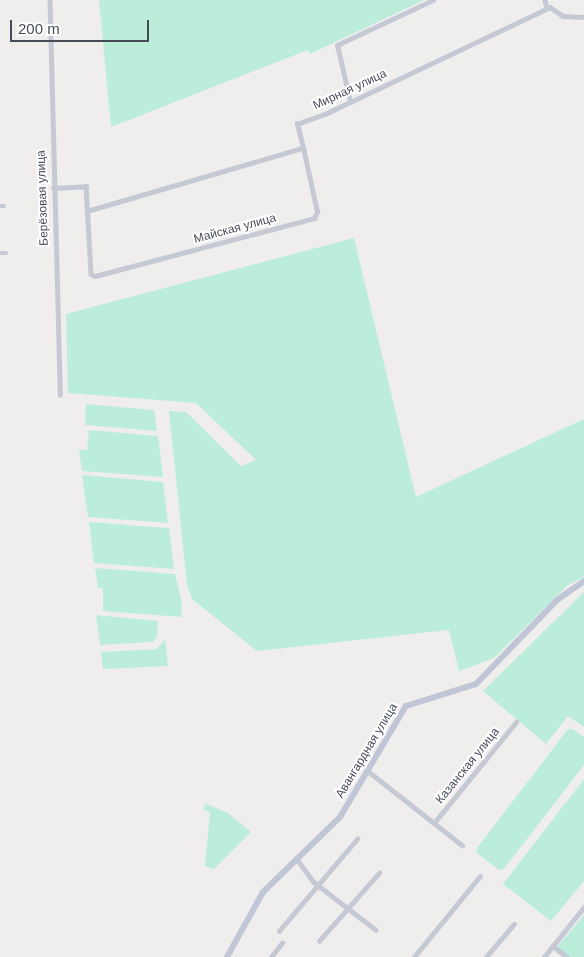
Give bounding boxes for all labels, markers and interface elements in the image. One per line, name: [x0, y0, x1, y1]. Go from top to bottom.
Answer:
scale bar: [12, 10, 151, 42]
text: 200 m: [18, 20, 60, 37]
street label: Мирная улица: [311, 67, 389, 113]
street label: Берёзовая улица: [34, 150, 52, 246]
street label: Майская улица: [192, 211, 278, 247]
street label: Авангардная улица: [333, 701, 401, 801]
street label: Казанская улица: [433, 725, 503, 807]

